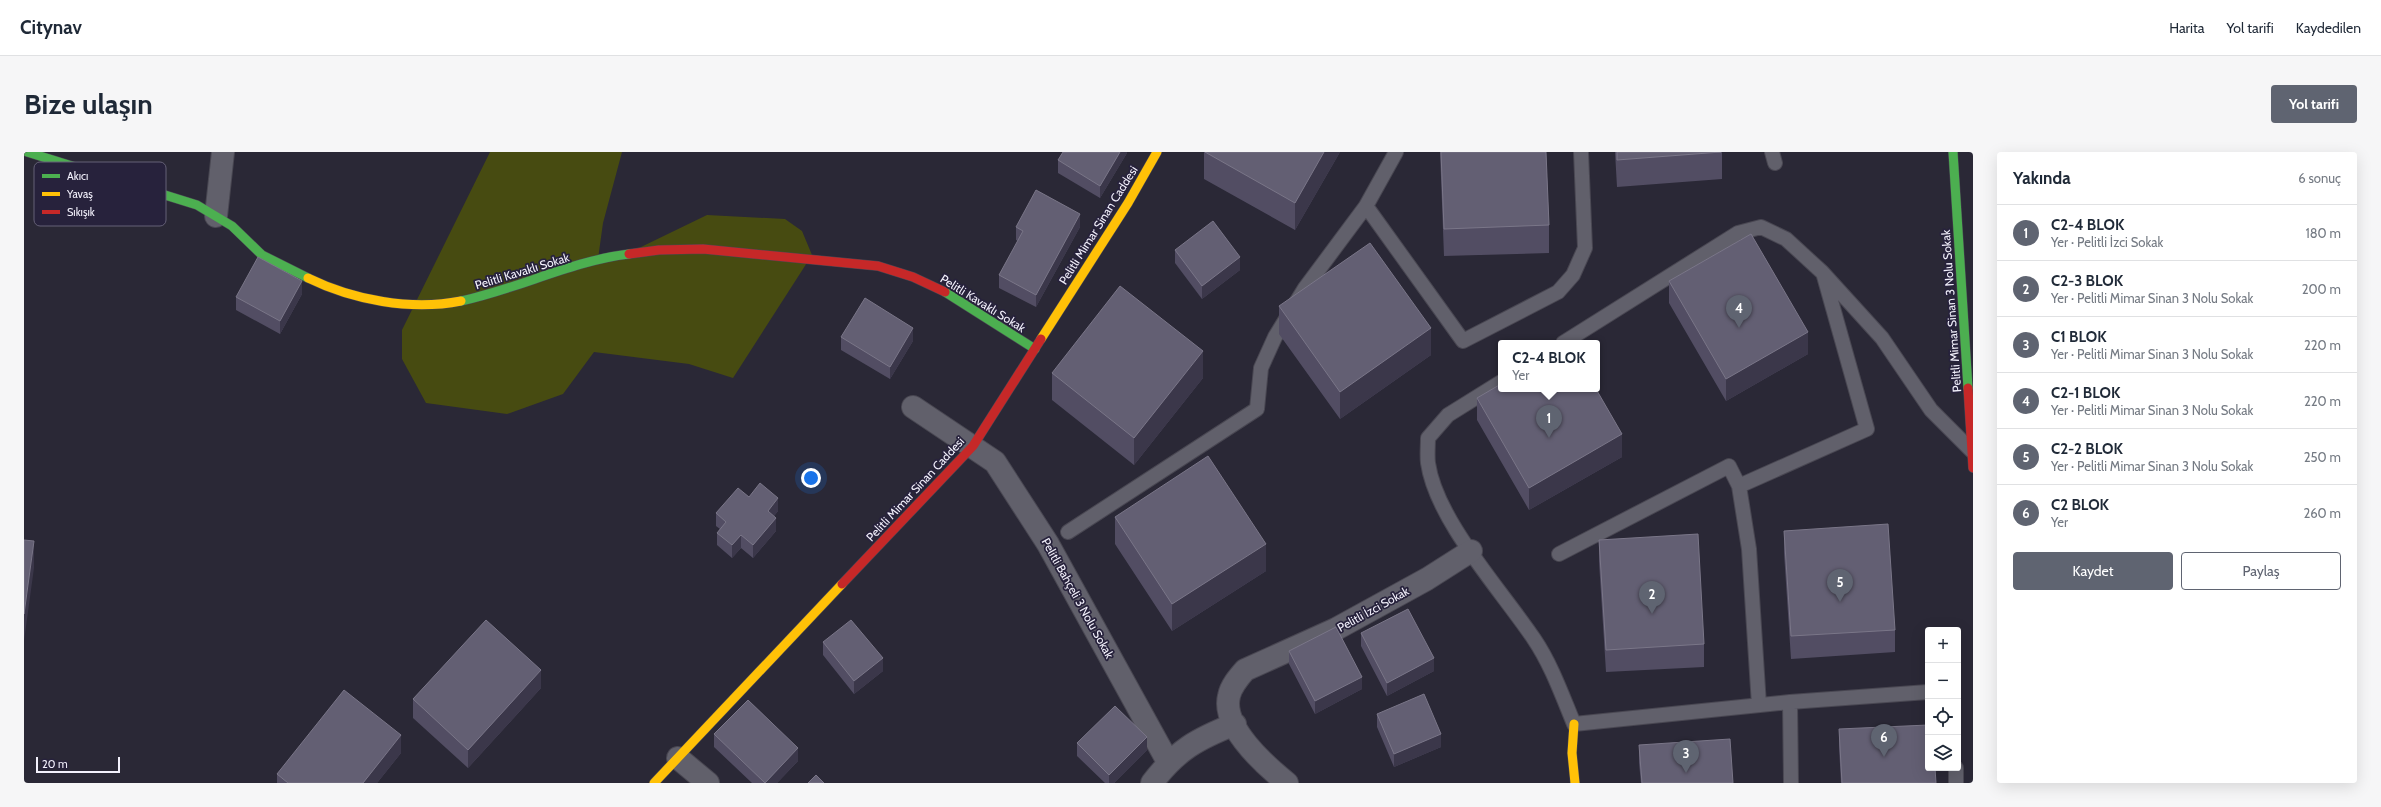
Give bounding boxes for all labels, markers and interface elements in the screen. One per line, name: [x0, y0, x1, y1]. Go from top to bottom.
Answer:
text: Citynav: [20, 16, 82, 39]
text: Harita: [2169, 19, 2204, 37]
text: Yol tarifi: [2226, 19, 2274, 37]
text: Kaydedilen: [2296, 19, 2361, 37]
button: Yol tarifi: [2271, 85, 2357, 123]
text: Bize ulaşın: [24, 87, 153, 121]
legend: [34, 162, 166, 226]
street label: Pelitli Mimar Sinan Caddesi: [1055, 163, 1141, 287]
text: Yakında: [2013, 168, 2071, 188]
text: Akıcı: [67, 169, 88, 183]
text: 6 sonuç: [2298, 170, 2341, 186]
text: Yavaş: [66, 187, 93, 201]
text: Sıkışık: [67, 205, 95, 219]
text: C2-4 BLOK: [2051, 216, 2124, 234]
text: 1: [2024, 225, 2028, 241]
text: 180 m: [2305, 225, 2341, 241]
street label: Pelitli Mimar Sinan 3 Nolu Sokak: [1938, 229, 1964, 393]
text: Yer · Pelitli İzci Sokak: [2051, 234, 2163, 250]
street label: Pelitli Kavaklı Sokak: [473, 249, 572, 292]
street label: Pelitli Kavaklı Sokak: [938, 271, 1029, 336]
text: C2-3 BLOK: [2051, 272, 2123, 290]
text: 2: [2023, 281, 2029, 297]
text: 200 m: [2302, 281, 2341, 297]
text: Yer · Pelitli Mimar Sinan 3 Nolu Sokak: [2051, 290, 2253, 306]
pin: 4: [1726, 295, 1752, 328]
text: C1 BLOK: [2051, 328, 2107, 346]
text: 3: [2022, 337, 2030, 353]
text: 220 m: [2304, 337, 2341, 353]
popup: [1498, 340, 1600, 392]
text: Yer · Pelitli Mimar Sinan 3 Nolu Sokak: [2051, 346, 2253, 362]
text: C2-4 BLOK: [1512, 349, 1586, 367]
text: Yer: [1512, 367, 1529, 383]
text: C2-1 BLOK: [2051, 384, 2120, 402]
text: 4: [2022, 393, 2030, 409]
text: 220 m: [2304, 393, 2341, 409]
text: Yer · Pelitli Mimar Sinan 3 Nolu Sokak: [2051, 402, 2253, 418]
pin: 1: [1536, 405, 1562, 438]
street label: Pelitli Mimar Sinan Caddesi: [863, 434, 967, 544]
text: C2-2 BLOK: [2051, 440, 2123, 458]
text: 5: [2023, 449, 2029, 465]
text: 250 m: [2304, 449, 2341, 465]
text: Yer · Pelitli Mimar Sinan 3 Nolu Sokak: [2051, 458, 2253, 474]
your location: [801, 468, 821, 488]
text: C2 BLOK: [2051, 496, 2109, 514]
text: 6: [2022, 505, 2030, 521]
text: 260 m: [2303, 505, 2341, 521]
text: Yer: [2051, 514, 2068, 530]
street label: Pelitli Bahçeli 3 Nolu Sokak: [1039, 535, 1118, 661]
button: Kaydet: [2013, 552, 2173, 590]
button: Paylaş: [2181, 552, 2341, 590]
pin: 5: [1827, 569, 1853, 602]
pin: 2: [1639, 581, 1665, 614]
street label: Pelitli İzci Sokak: [1335, 583, 1412, 635]
map controls: [1925, 627, 1961, 771]
button: +: [1925, 627, 1961, 663]
button: −: [1925, 663, 1961, 699]
button: locate: [1925, 699, 1961, 735]
pin: 6: [1871, 724, 1897, 757]
button: layers: [1925, 735, 1961, 771]
pin: 3: [1673, 740, 1699, 773]
scale bar: [36, 755, 120, 774]
text: 20 m: [42, 757, 68, 771]

